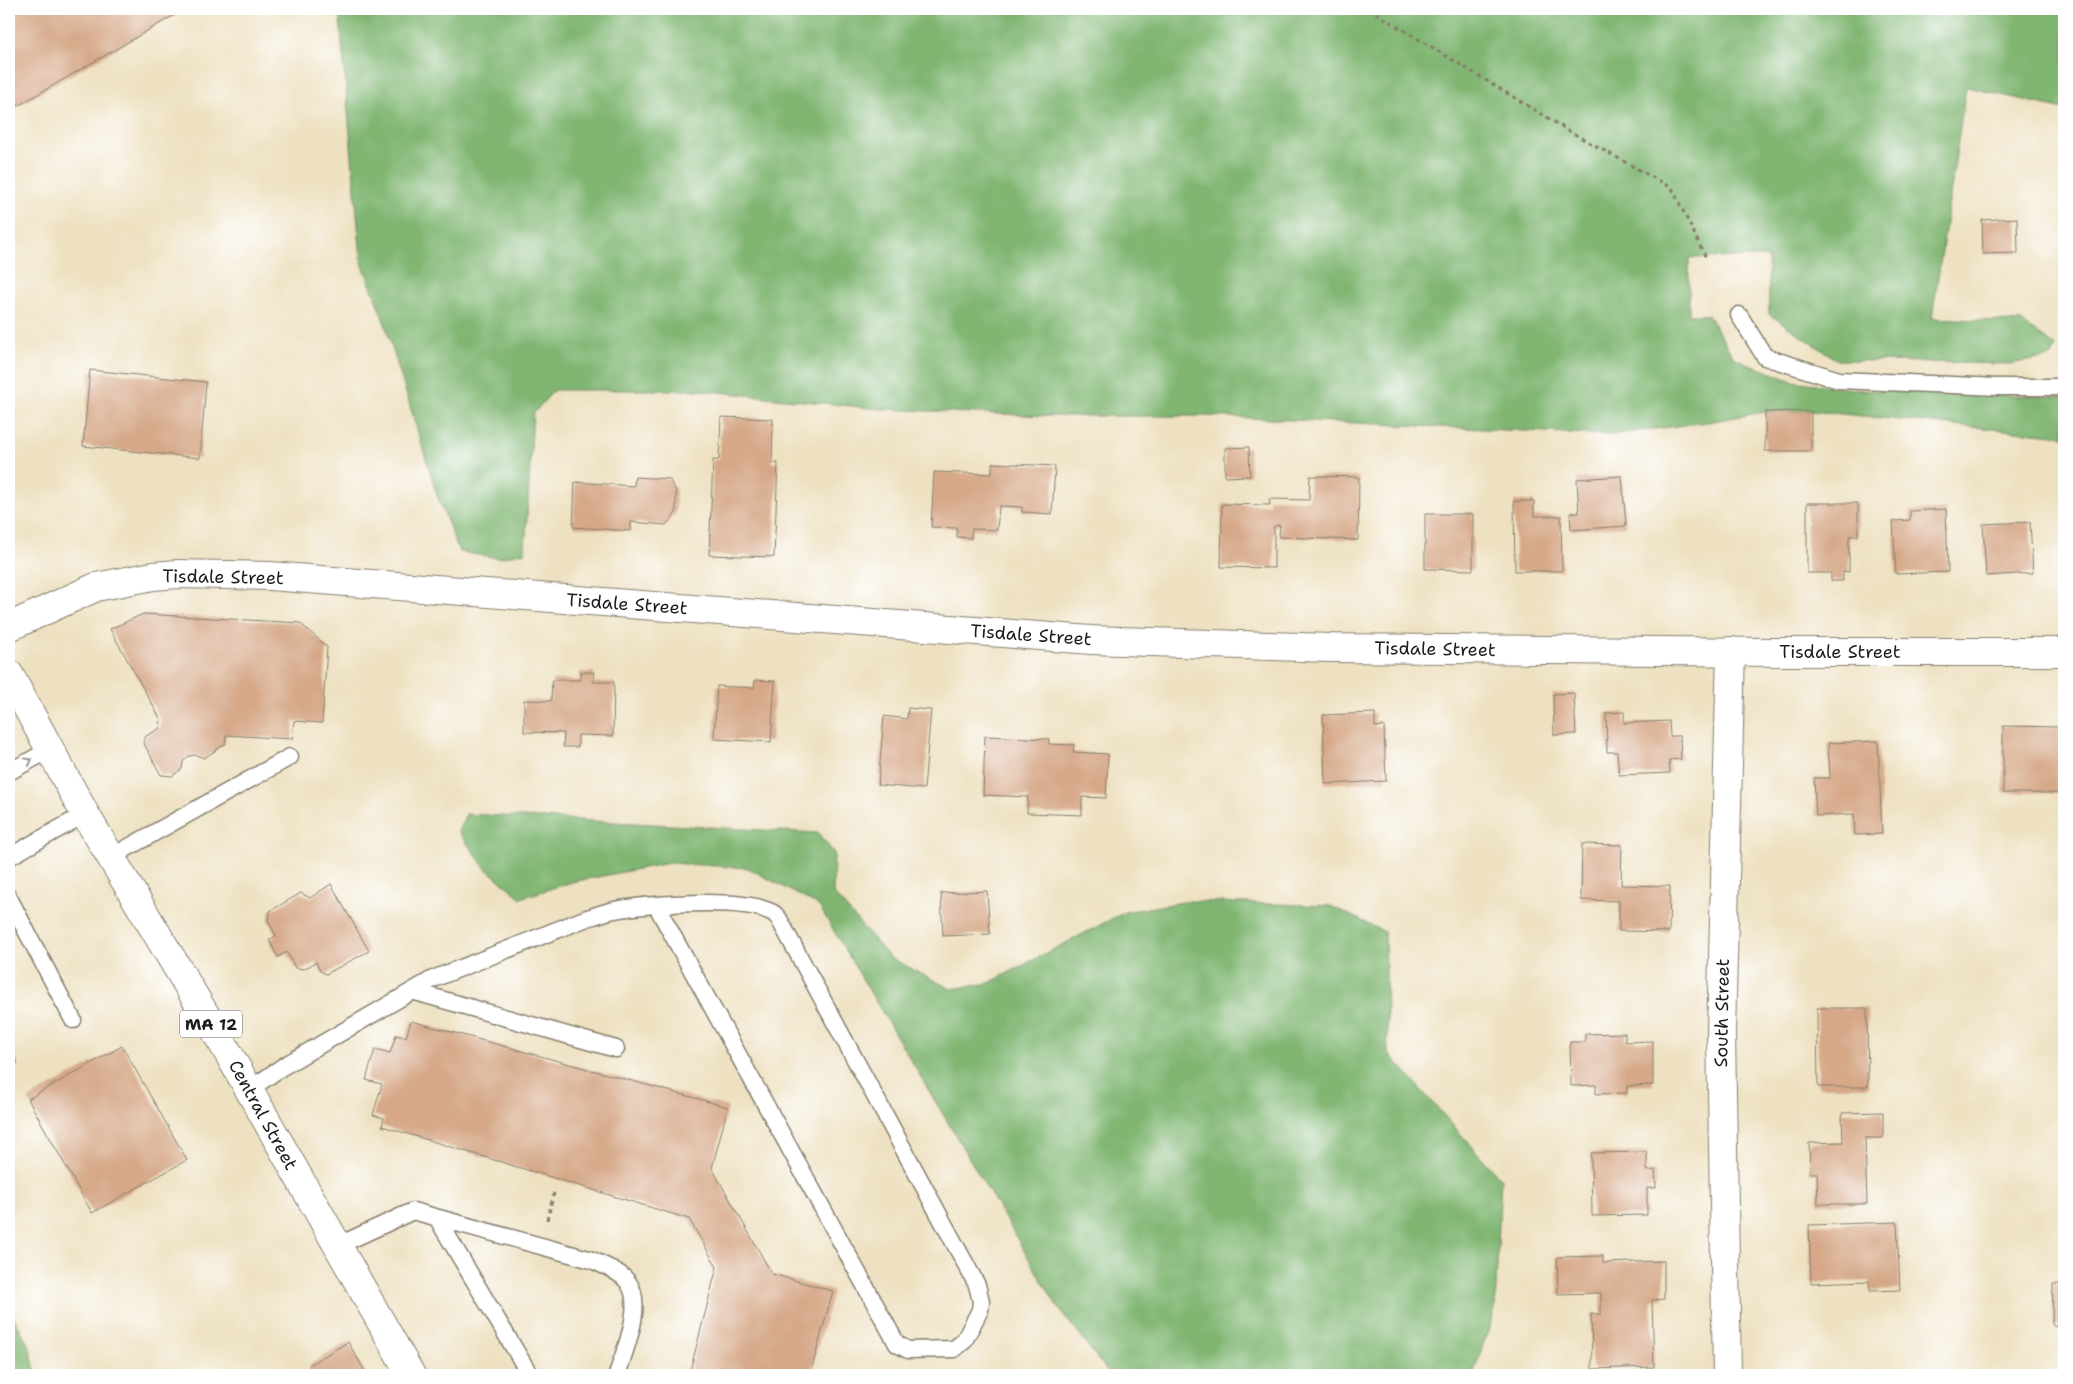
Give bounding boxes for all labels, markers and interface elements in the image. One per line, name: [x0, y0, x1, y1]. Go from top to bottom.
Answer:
street label: Tisdale Street: [162, 564, 284, 590]
street label: Tisdale Street: [566, 588, 688, 620]
street label: Tisdale Street: [970, 619, 1092, 651]
street label: Tisdale Street: [1374, 636, 1496, 662]
street label: Tisdale Street: [1779, 640, 1901, 664]
one-way arrow: [24, 757, 33, 767]
street label: South Street: [1709, 958, 1735, 1068]
road number: MA 12: [180, 1011, 242, 1038]
street label: Central Street: [223, 1056, 303, 1174]

